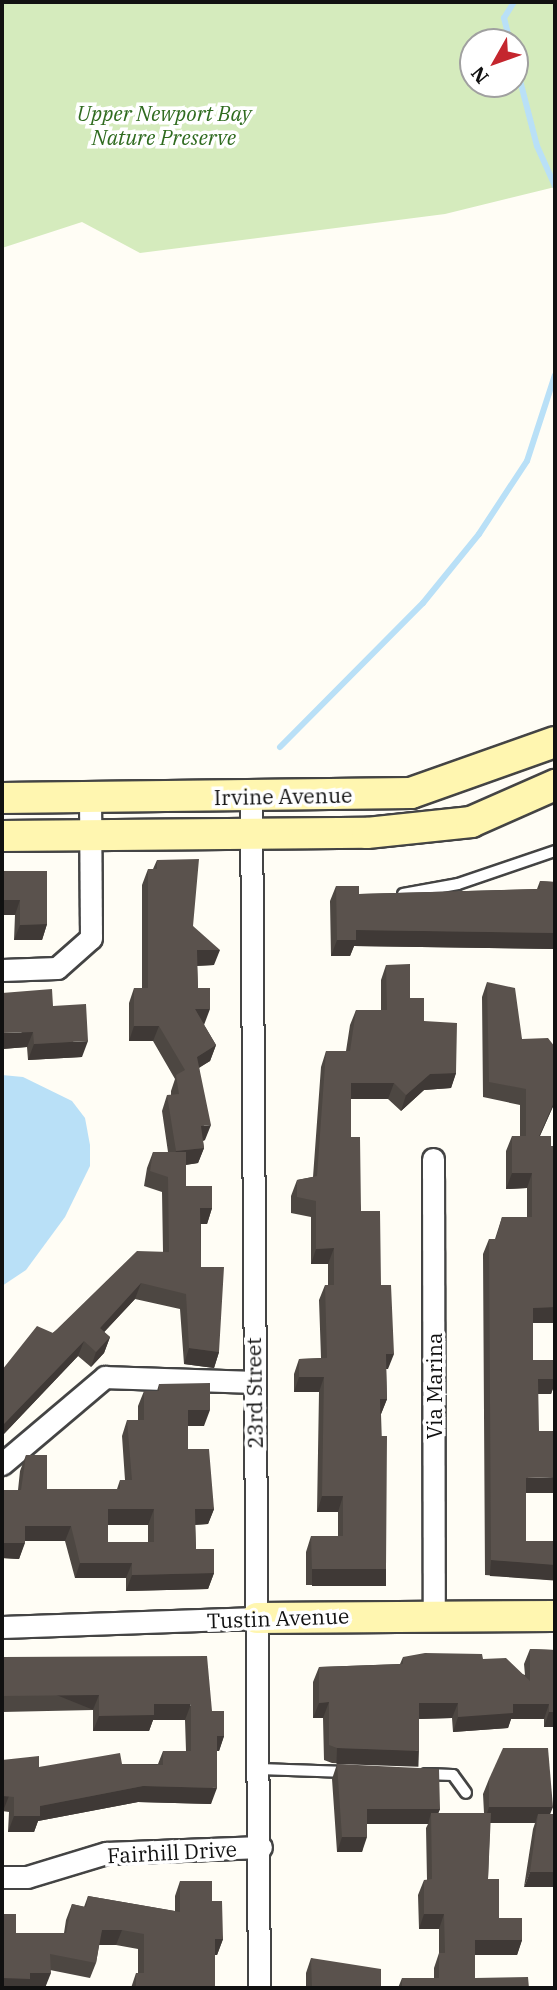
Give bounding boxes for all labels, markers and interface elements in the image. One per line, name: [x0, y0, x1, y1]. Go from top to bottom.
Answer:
north arrow: [459, 28, 529, 98]
text: N: [465, 62, 493, 89]
park label: Upper Newport Bay Nature Preserve: [77, 100, 251, 150]
street label: Irvine Avenue: [214, 782, 352, 810]
street label: Via Marina: [421, 1332, 447, 1440]
street label: 23rd Street: [240, 1337, 268, 1449]
street label: Tustin Avenue: [206, 1603, 350, 1633]
street label: Fairhill Drive: [106, 1836, 238, 1868]

